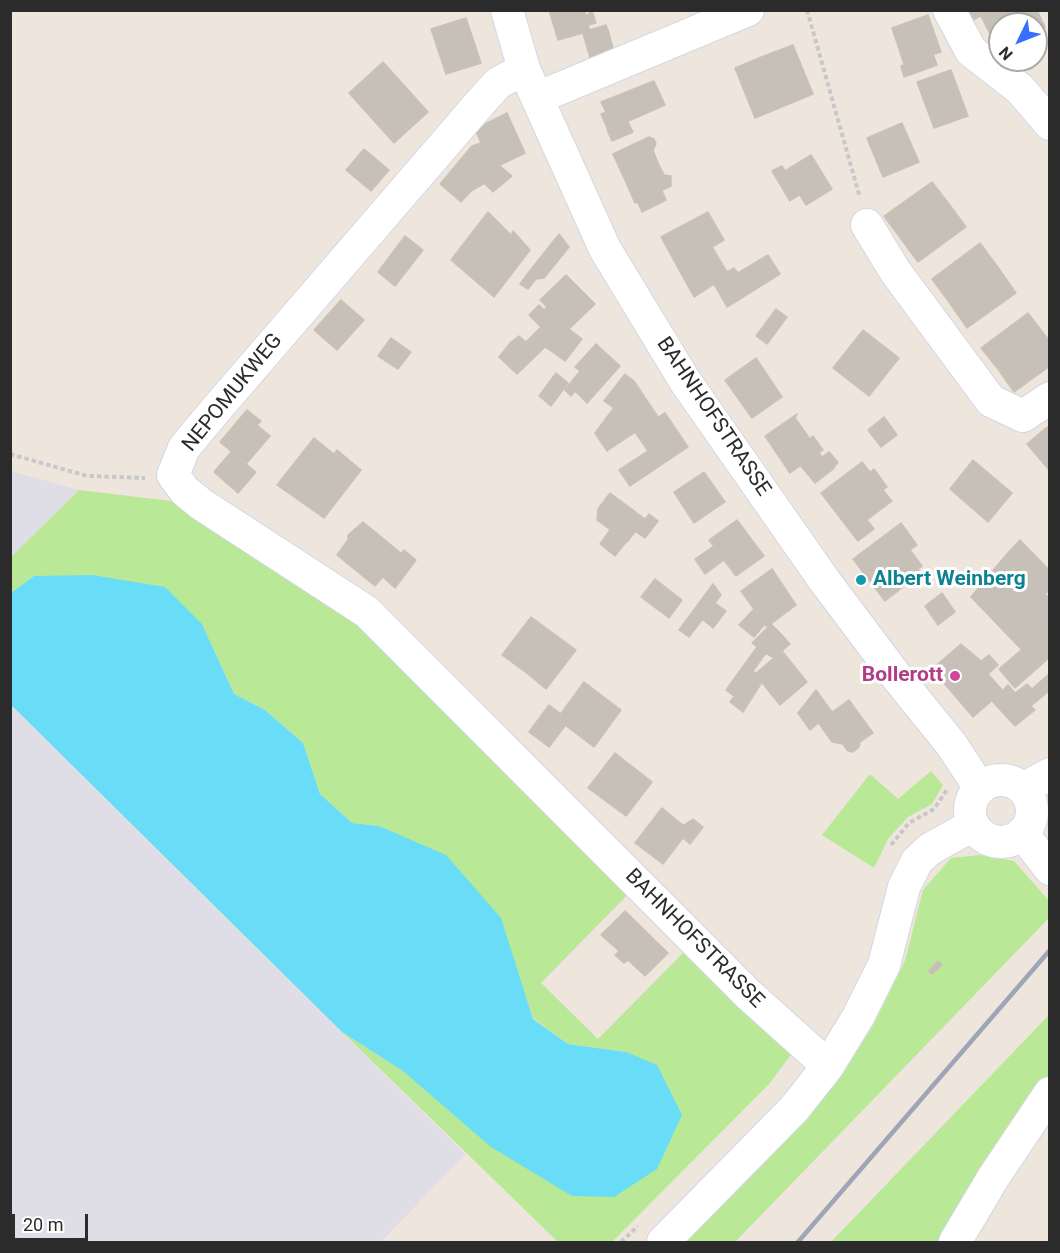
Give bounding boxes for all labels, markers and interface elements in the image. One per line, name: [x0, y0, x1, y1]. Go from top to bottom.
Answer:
north arrow: [988, 12, 1048, 72]
text: N: [995, 43, 1017, 64]
street label: NEPOMUKWEG: [178, 329, 288, 457]
street label: BAHNHOFSTRASSE: [650, 333, 776, 501]
place label: Albert Weinberg: [873, 567, 1026, 593]
marker: Albert Weinberg: [854, 573, 868, 587]
place label: Bollerott: [862, 663, 943, 689]
marker: Bollerott: [948, 669, 962, 683]
street label: BAHNHOFSTRASSE: [619, 864, 769, 1014]
scale bar: [15, 1202, 92, 1240]
text: 20 m: [23, 1214, 63, 1235]

